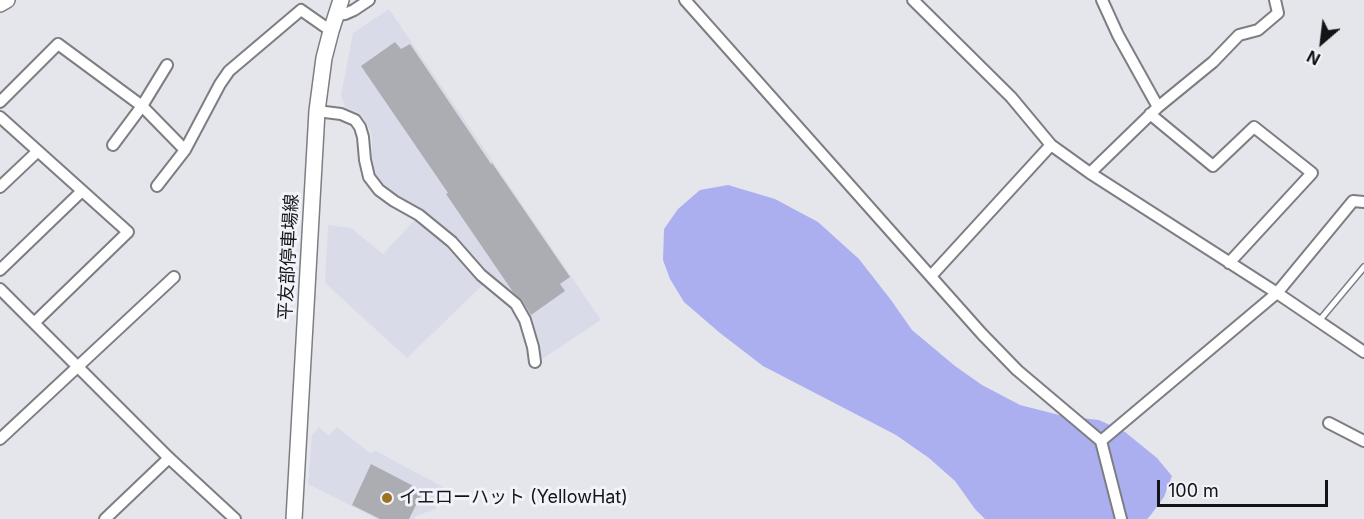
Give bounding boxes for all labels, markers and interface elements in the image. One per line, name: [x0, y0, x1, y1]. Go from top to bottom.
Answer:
north arrow: [1292, 12, 1352, 72]
text: N: [1303, 46, 1324, 70]
street label: 平友部停車場線: [275, 194, 303, 320]
scale bar: [1160, 468, 1331, 506]
text: 100 m: [1168, 480, 1219, 501]
place label: イエローハット (YellowHat): [399, 487, 628, 509]
marker: イエローハット (YellowHat): [380, 491, 394, 505]

